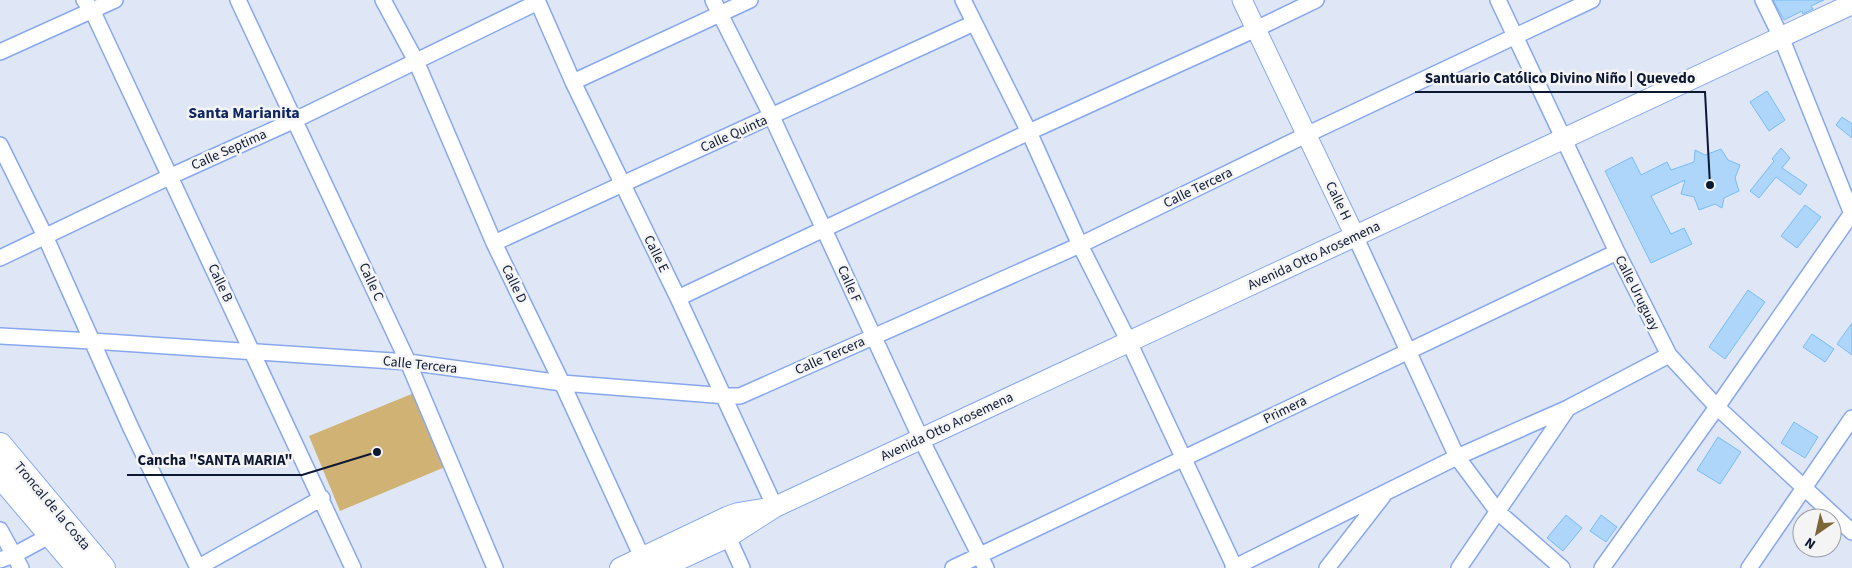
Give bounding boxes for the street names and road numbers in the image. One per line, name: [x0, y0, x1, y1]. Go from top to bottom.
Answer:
street label: Calle Quinta: [697, 110, 771, 158]
street label: Calle Septima: [188, 124, 270, 176]
street label: Calle Tercera: [1160, 163, 1236, 213]
street label: Calle H: [1320, 178, 1356, 224]
street label: Avenida Otto Arosemena: [1244, 216, 1384, 296]
street label: Calle E: [638, 232, 674, 276]
street label: Calle Uruguay: [1610, 252, 1665, 334]
street label: Calle C: [353, 260, 389, 304]
street label: Calle B: [202, 261, 238, 305]
street label: Calle D: [496, 261, 532, 307]
street label: Calle F: [832, 262, 866, 306]
street label: Calle Tercera: [792, 332, 868, 380]
street label: Calle Tercera: [382, 351, 458, 379]
street label: Avenida Otto Arosemena: [877, 387, 1017, 467]
street label: Primera: [1260, 391, 1310, 429]
street label: Troncal de la Costa: [9, 457, 95, 555]

